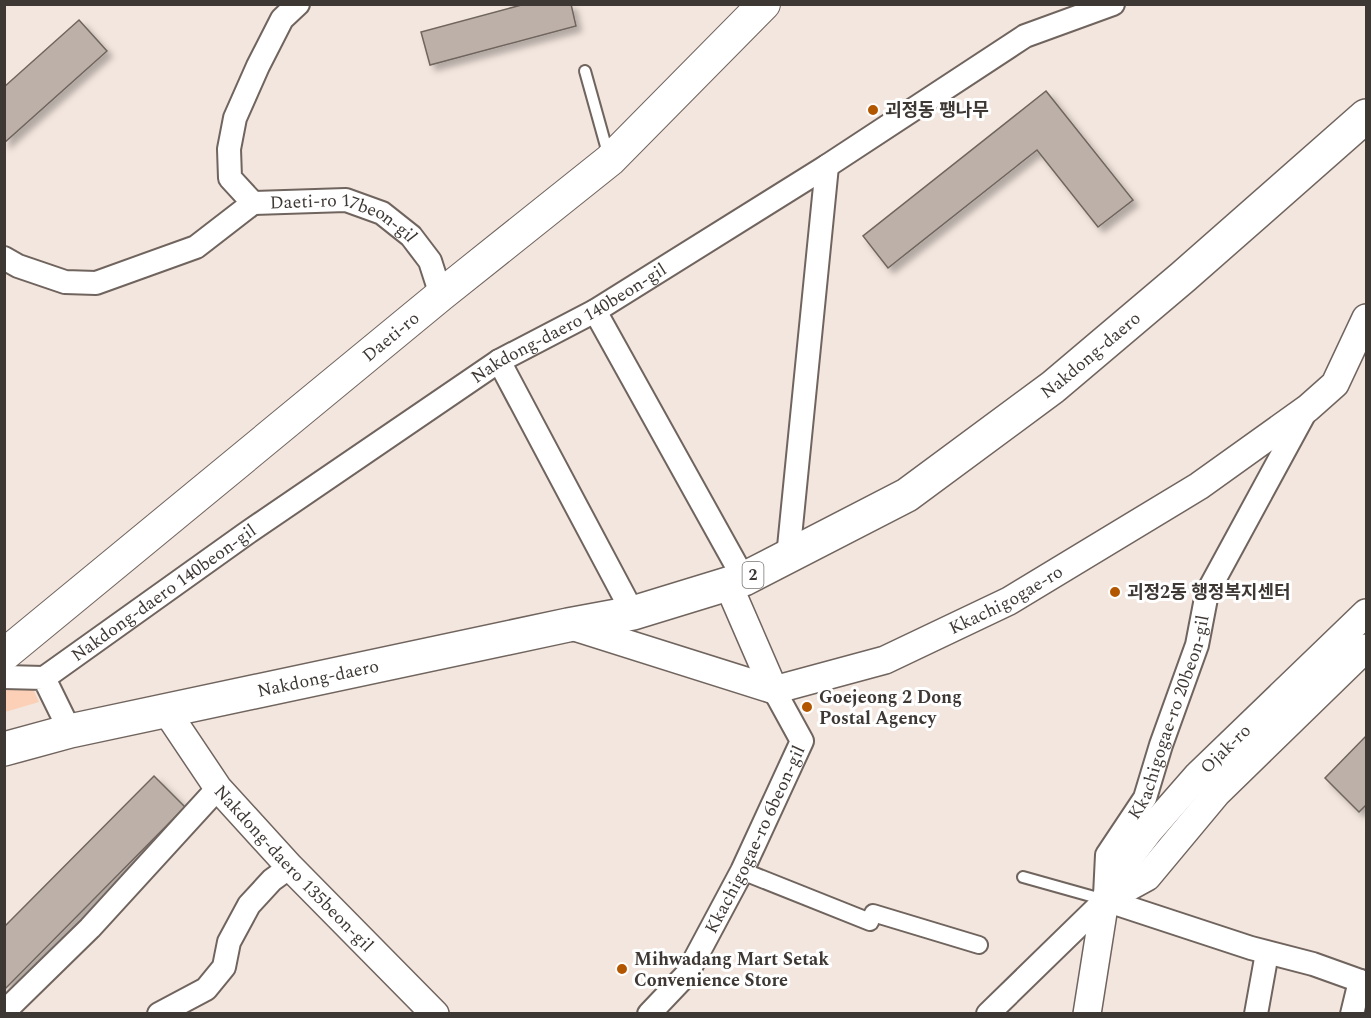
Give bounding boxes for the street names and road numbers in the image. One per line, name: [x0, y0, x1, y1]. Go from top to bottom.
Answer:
street label: Daeti-ro 17beon-gil: [269, 186, 425, 248]
street label: Nakdong-daero 140beon-gil: [465, 256, 672, 390]
street label: Daeti-ro: [356, 305, 425, 368]
street label: Nakdong-daero: [1035, 305, 1147, 405]
street label: Nakdong-daero 140beon-gil: [65, 517, 262, 668]
street label: Kkachigogae-ro: [944, 558, 1068, 641]
road number: 2: [742, 562, 764, 588]
street label: Kkachigogae-ro 20beon-gil: [1121, 613, 1216, 825]
street label: Nakdong-daero: [255, 652, 381, 704]
street label: Ojak-ro: [1194, 717, 1257, 780]
street label: Kkachigogae-ro 6beon-gil: [698, 741, 812, 938]
street label: Nakdong-daero 135beon-gil: [208, 779, 380, 958]

